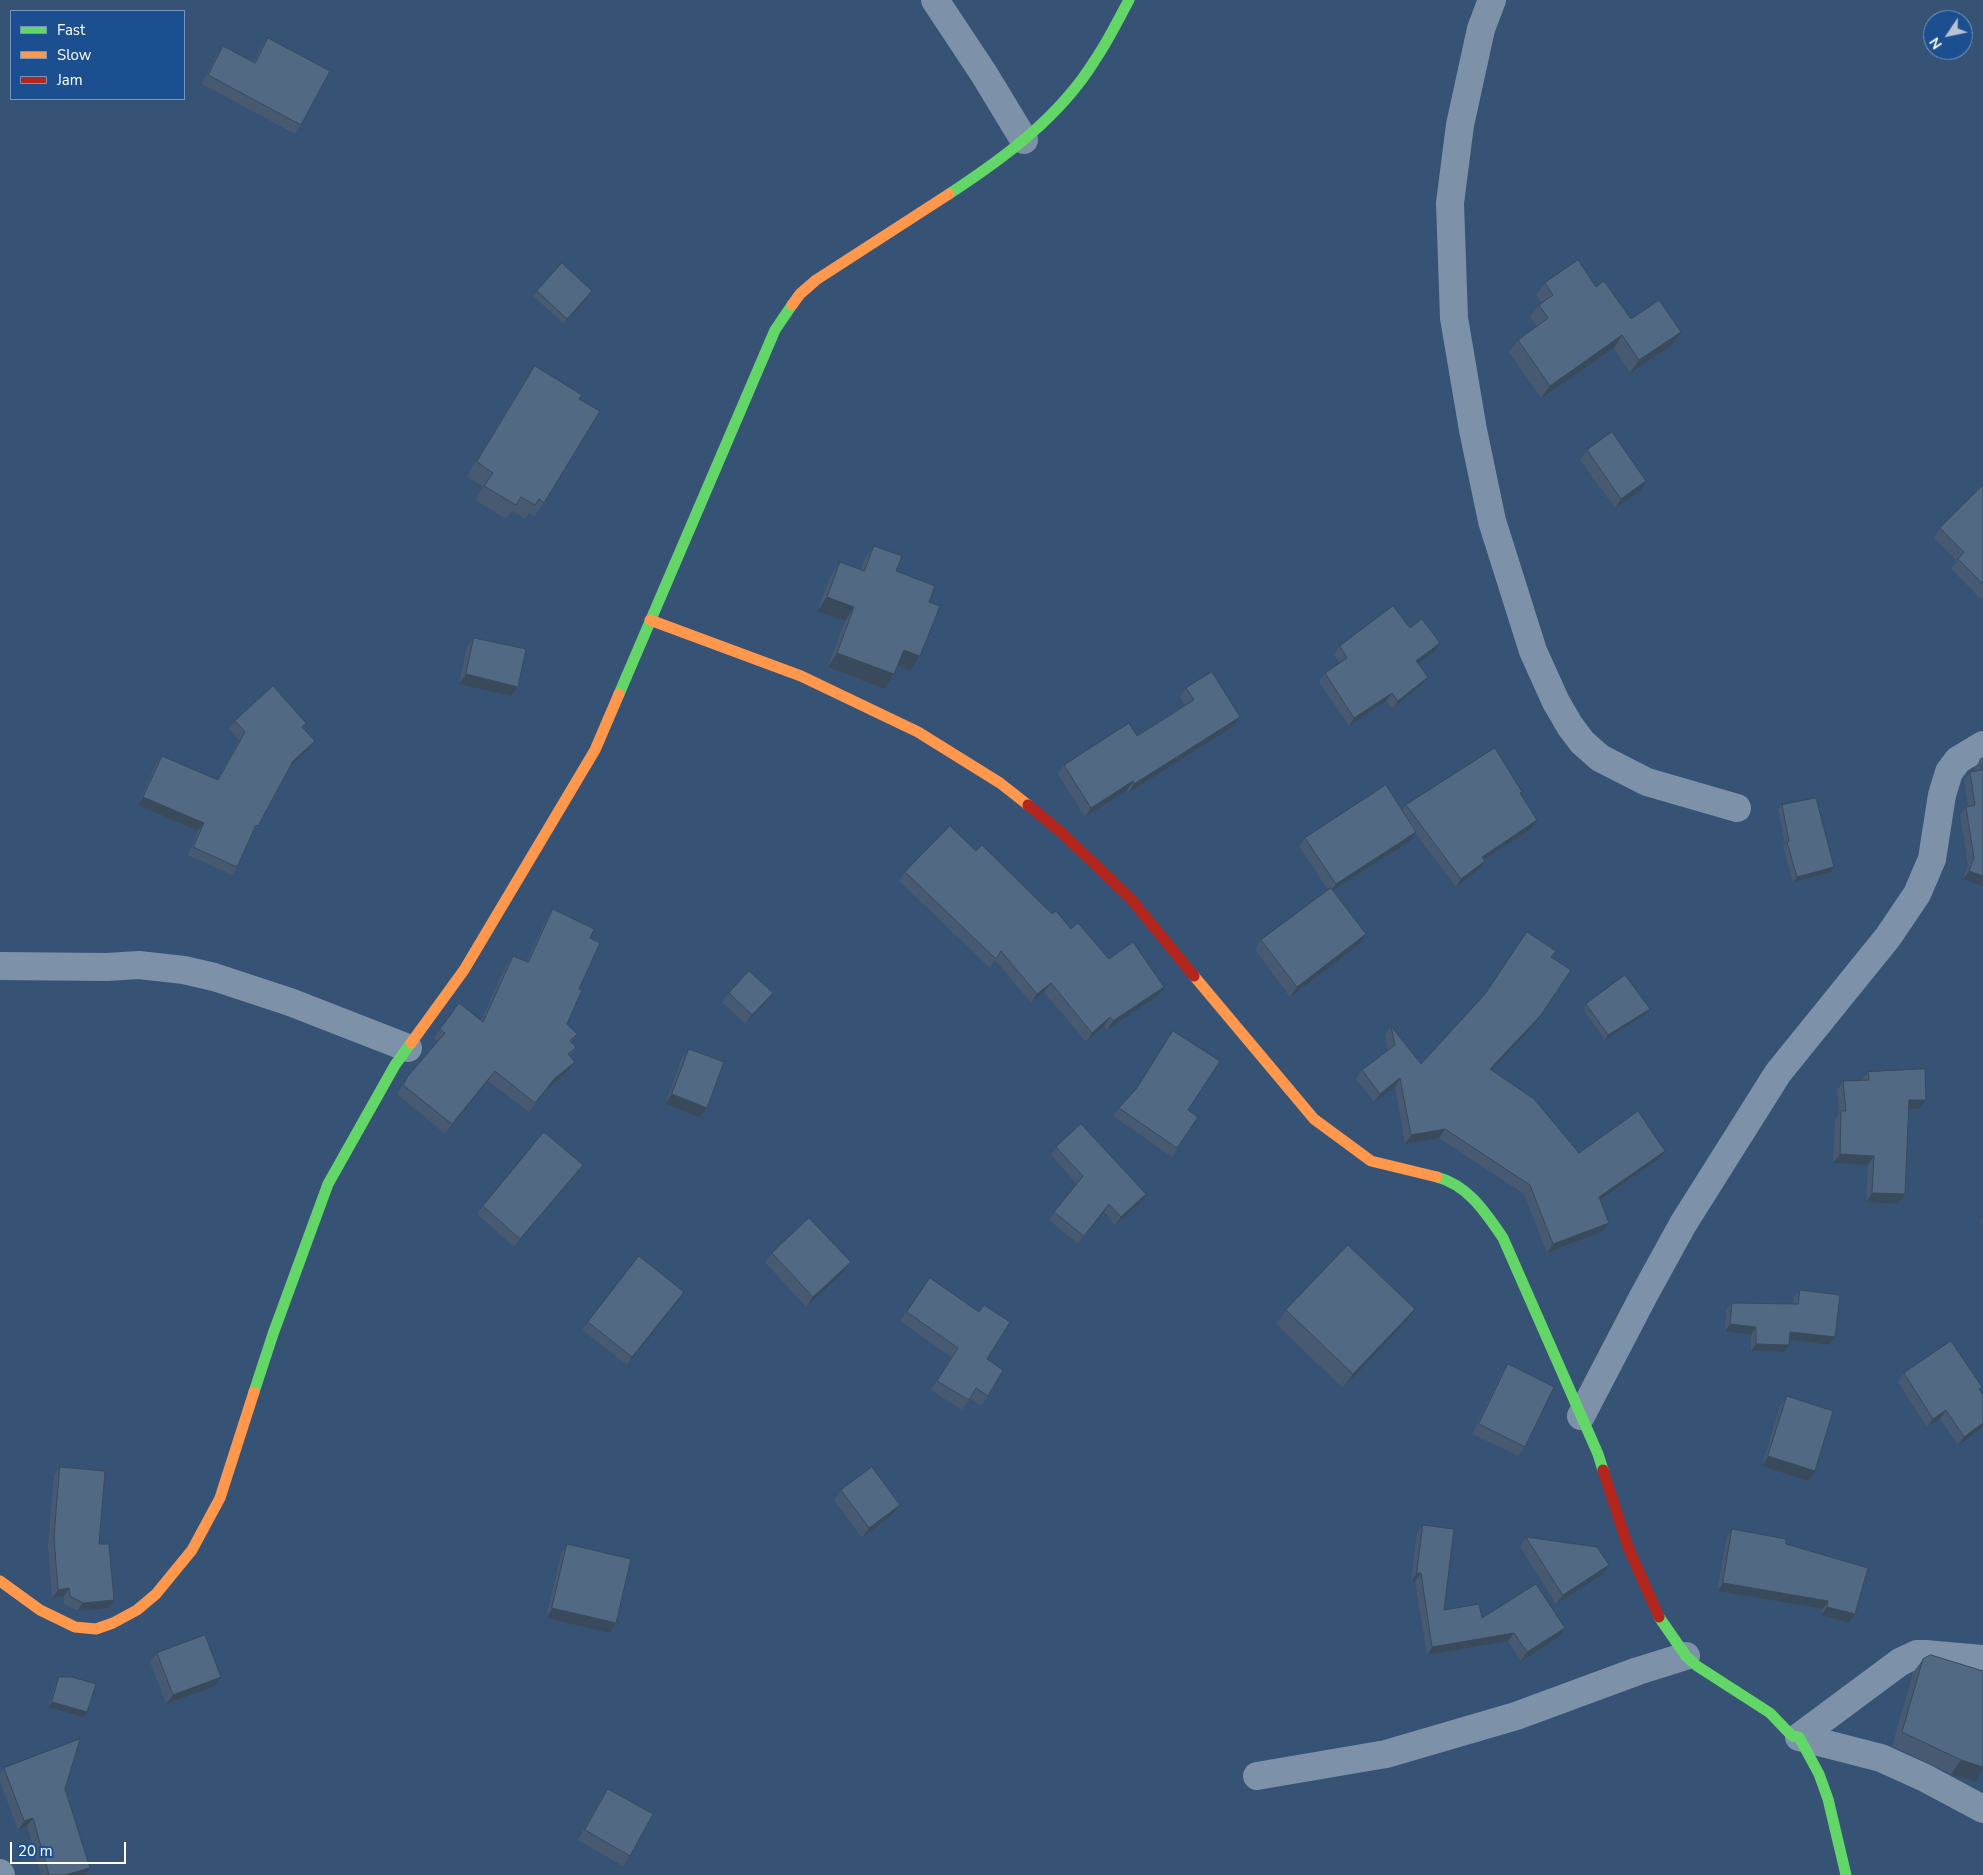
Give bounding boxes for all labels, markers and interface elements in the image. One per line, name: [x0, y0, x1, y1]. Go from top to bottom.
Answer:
legend: [10, 10, 185, 100]
north arrow: [1923, 10, 1973, 60]
text: Fast: [57, 20, 85, 40]
text: N: [1925, 33, 1947, 53]
text: Slow: [57, 45, 91, 65]
text: Jam: [57, 70, 83, 90]
scale bar: [12, 1832, 129, 1864]
text: 20 m: [18, 1841, 53, 1861]

